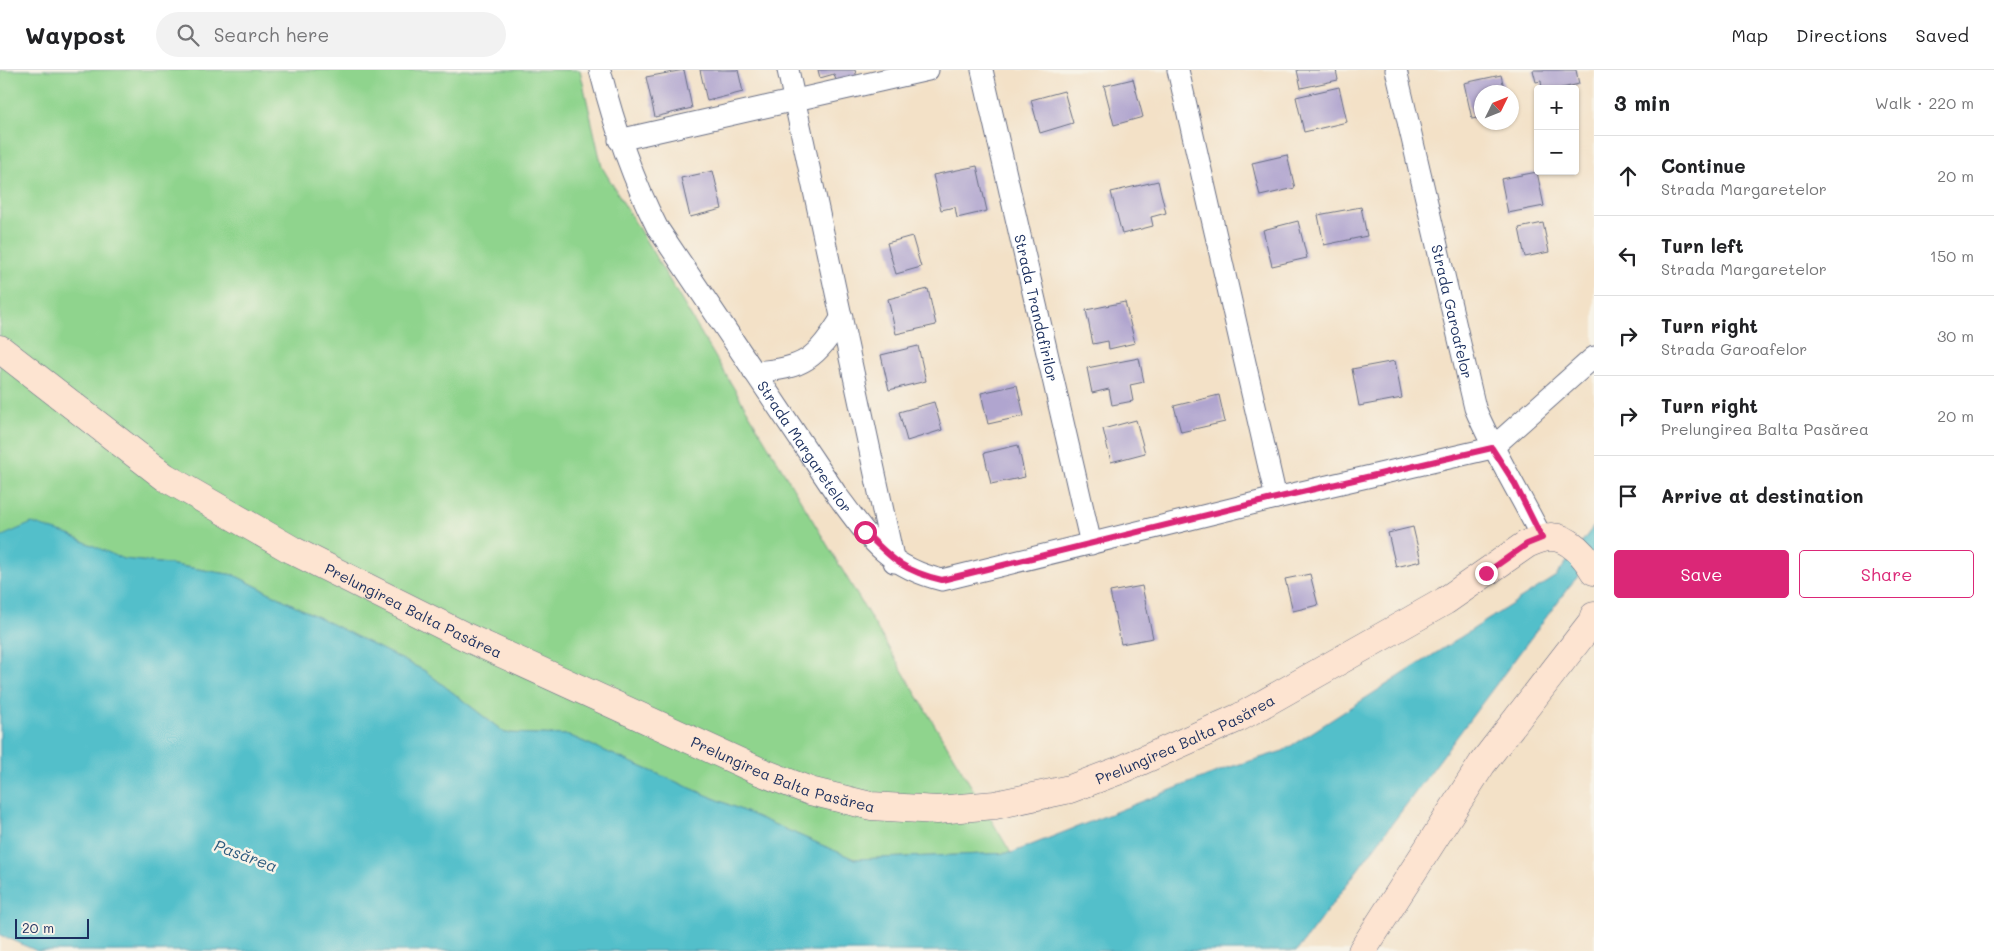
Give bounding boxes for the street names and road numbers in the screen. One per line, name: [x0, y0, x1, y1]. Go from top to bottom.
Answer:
street label: Strada Trandafirilor: [1010, 232, 1063, 384]
street label: Strada Garoafelor: [1427, 242, 1478, 381]
street label: Strada Margaretelor: [753, 377, 857, 517]
street label: Prelungirea Balta Pasărea: [322, 558, 505, 662]
street label: Prelungirea Balta Pasărea: [1092, 689, 1278, 789]
street label: Prelungirea Balta Pasărea: [688, 731, 877, 817]

